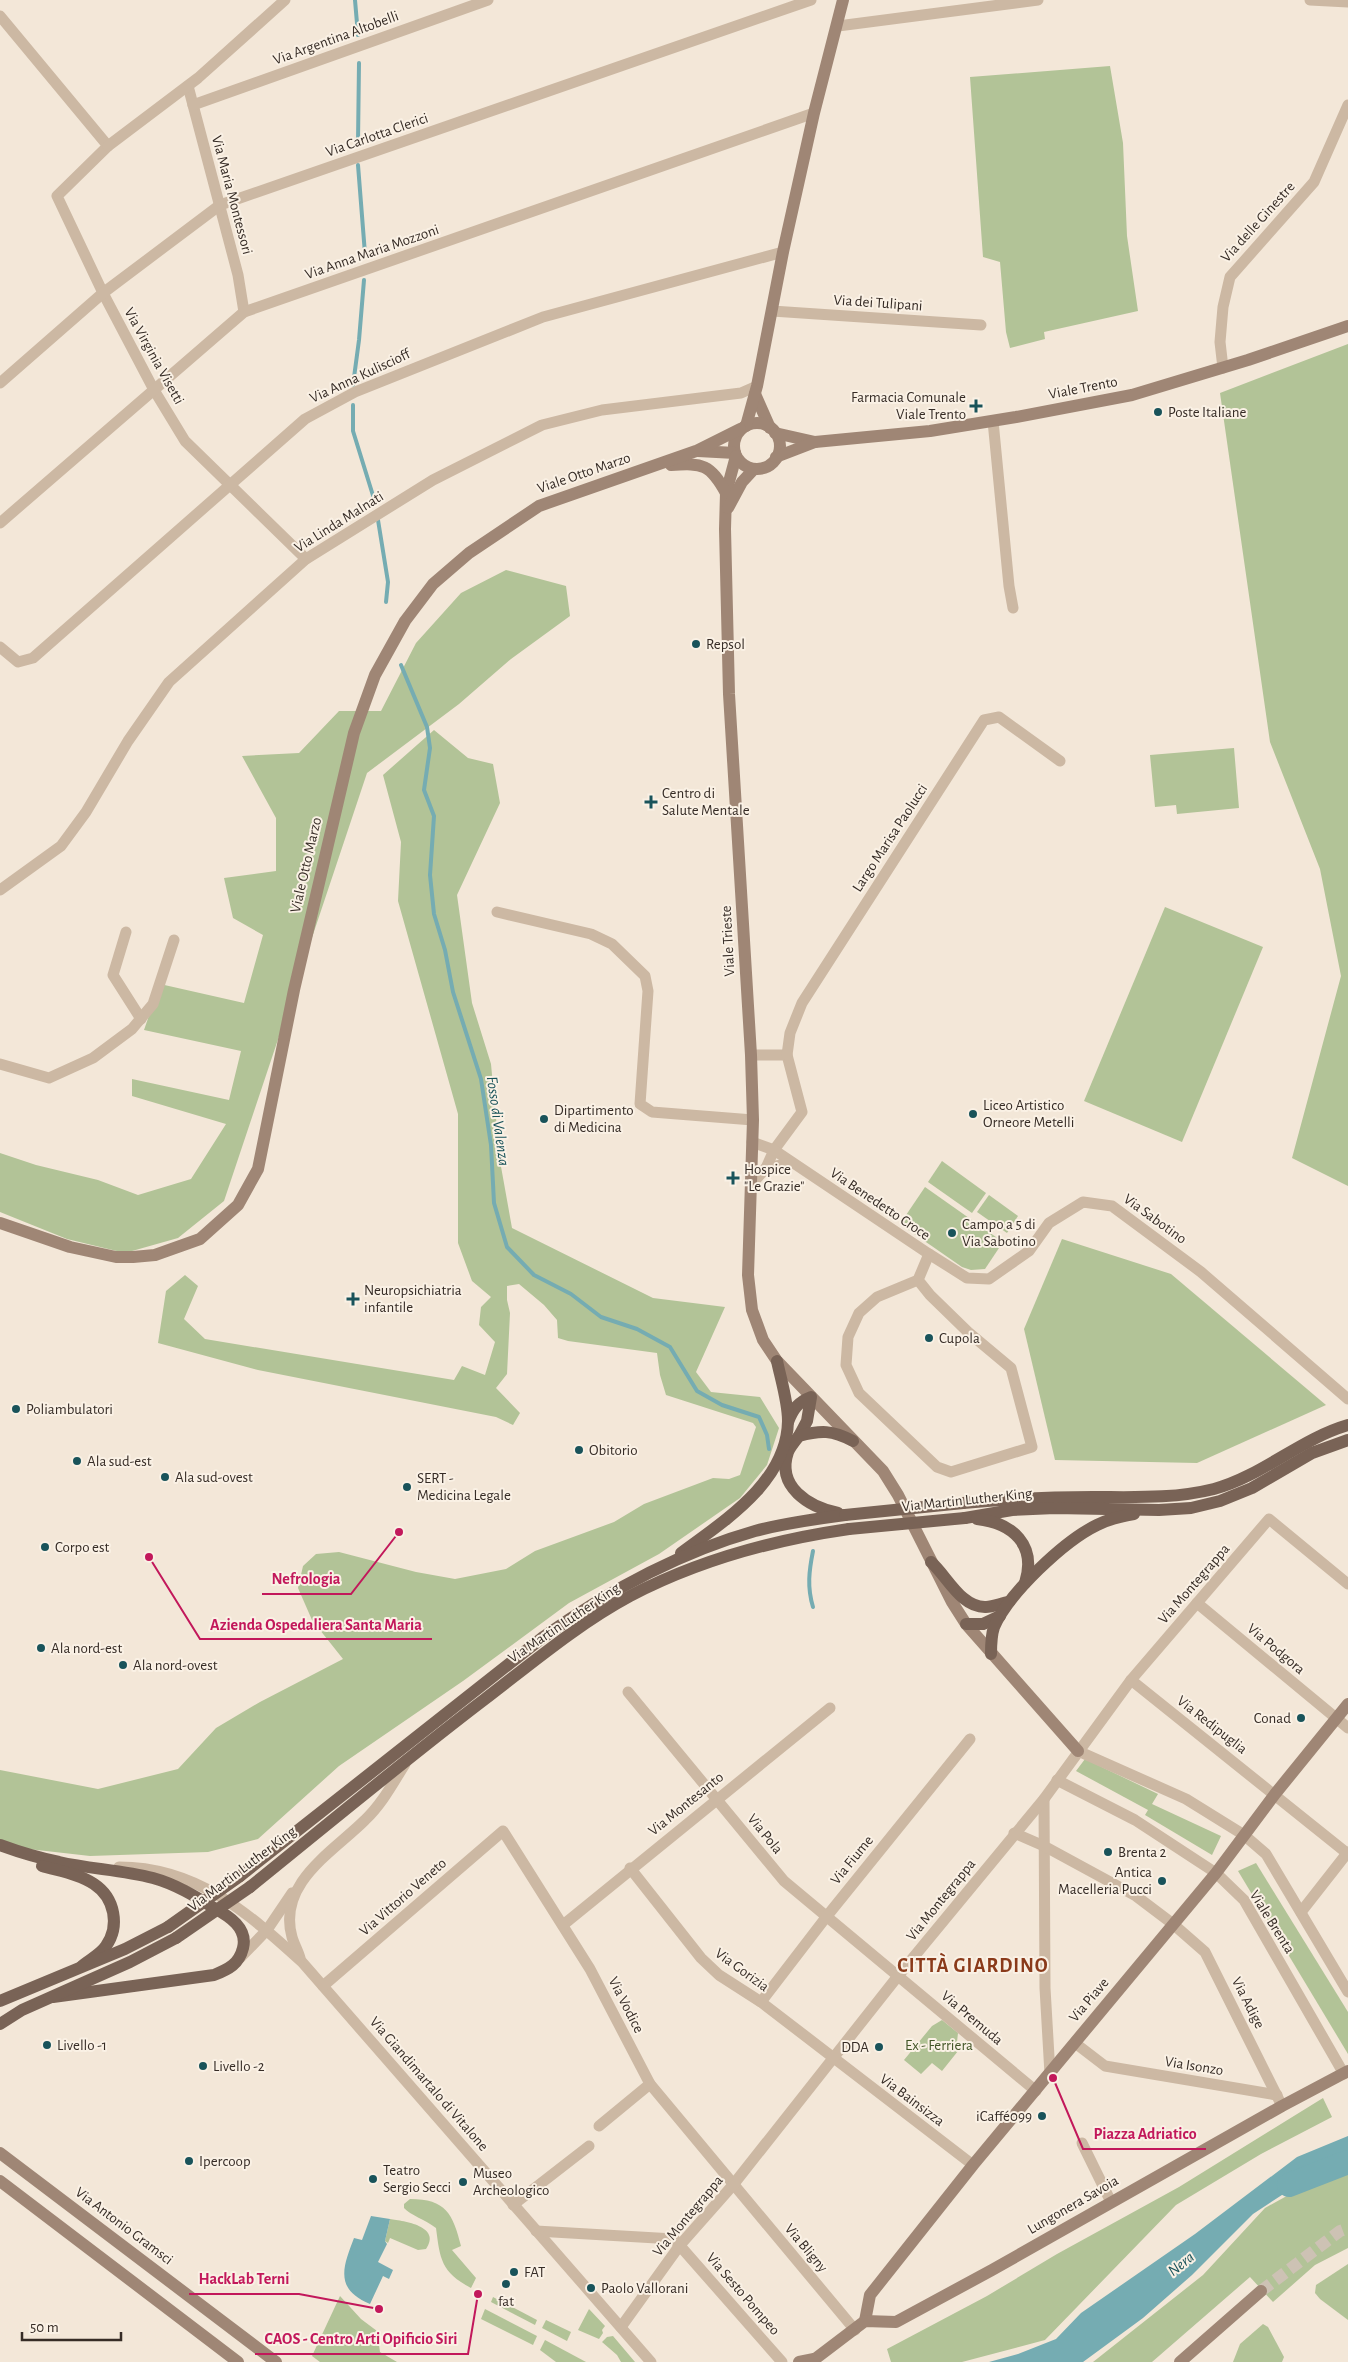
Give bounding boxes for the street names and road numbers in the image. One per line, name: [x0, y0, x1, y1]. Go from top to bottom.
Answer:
street label: Via Argentina Altobelli: [271, 8, 401, 68]
street label: Via Carlotta Clerici: [324, 110, 430, 160]
street label: Via Maria Montessori: [209, 134, 255, 256]
street label: Via delle Ginestre: [1218, 179, 1298, 265]
street label: Via Anna Maria Mozzoni: [303, 222, 441, 282]
street label: Via dei Tulipani: [833, 292, 923, 314]
street label: Via Virginia Visetti: [121, 305, 187, 407]
street label: Via Anna Kuliscioff: [308, 346, 414, 406]
street label: Viale Trento: [1047, 374, 1119, 402]
street label: Viale Otto Marzo: [535, 450, 633, 496]
street label: Via Linda Malnati: [292, 489, 386, 555]
street label: Largo Marisa Paolucci: [850, 781, 930, 895]
street label: Viale Otto Marzo: [288, 816, 324, 914]
street label: Viale Trieste: [719, 905, 737, 977]
street label: Via Benedetto Croce: [827, 1165, 933, 1243]
street label: Via Sabotino: [1121, 1191, 1189, 1247]
street label: Via Martin Luther King: [901, 1486, 1034, 1514]
street label: Via Montegrappa: [1155, 1541, 1233, 1627]
street label: Via Martin Luther King: [505, 1580, 623, 1666]
street label: Via Podgora: [1244, 1621, 1308, 1677]
street label: Via Redipuglia: [1174, 1693, 1250, 1757]
street label: Via Montesanto: [646, 1769, 726, 1839]
street label: Via Pola: [744, 1811, 786, 1857]
street label: Via Martin Luther King: [185, 1823, 299, 1914]
street label: Via Fiume: [828, 1833, 876, 1887]
street label: Via Vittorio Veneto: [357, 1855, 449, 1939]
street label: Via Montegrappa: [904, 1856, 978, 1944]
street label: Viale Brenta: [1247, 1888, 1297, 1956]
street label: Via Gorizia: [712, 1946, 772, 1995]
street label: Via Vodice: [606, 1975, 647, 2036]
street label: Via Piave: [1066, 1975, 1112, 2025]
street label: Via Adige: [1229, 1975, 1267, 2031]
street label: Via Premuda: [938, 1988, 1006, 2048]
street label: Via Giandimartalo di Vitalone: [367, 2014, 491, 2154]
street label: Via Isonzo: [1164, 2054, 1224, 2078]
street label: Via Bainsizza: [877, 2071, 947, 2129]
street label: Via Montegrappa: [650, 2173, 726, 2259]
street label: Lungonera Savoia: [1025, 2173, 1121, 2237]
street label: Via Antonio Gramsci: [72, 2185, 176, 2267]
street label: Via Bligny: [782, 2221, 831, 2276]
street label: Via Sesto Pompeo: [703, 2250, 783, 2338]

